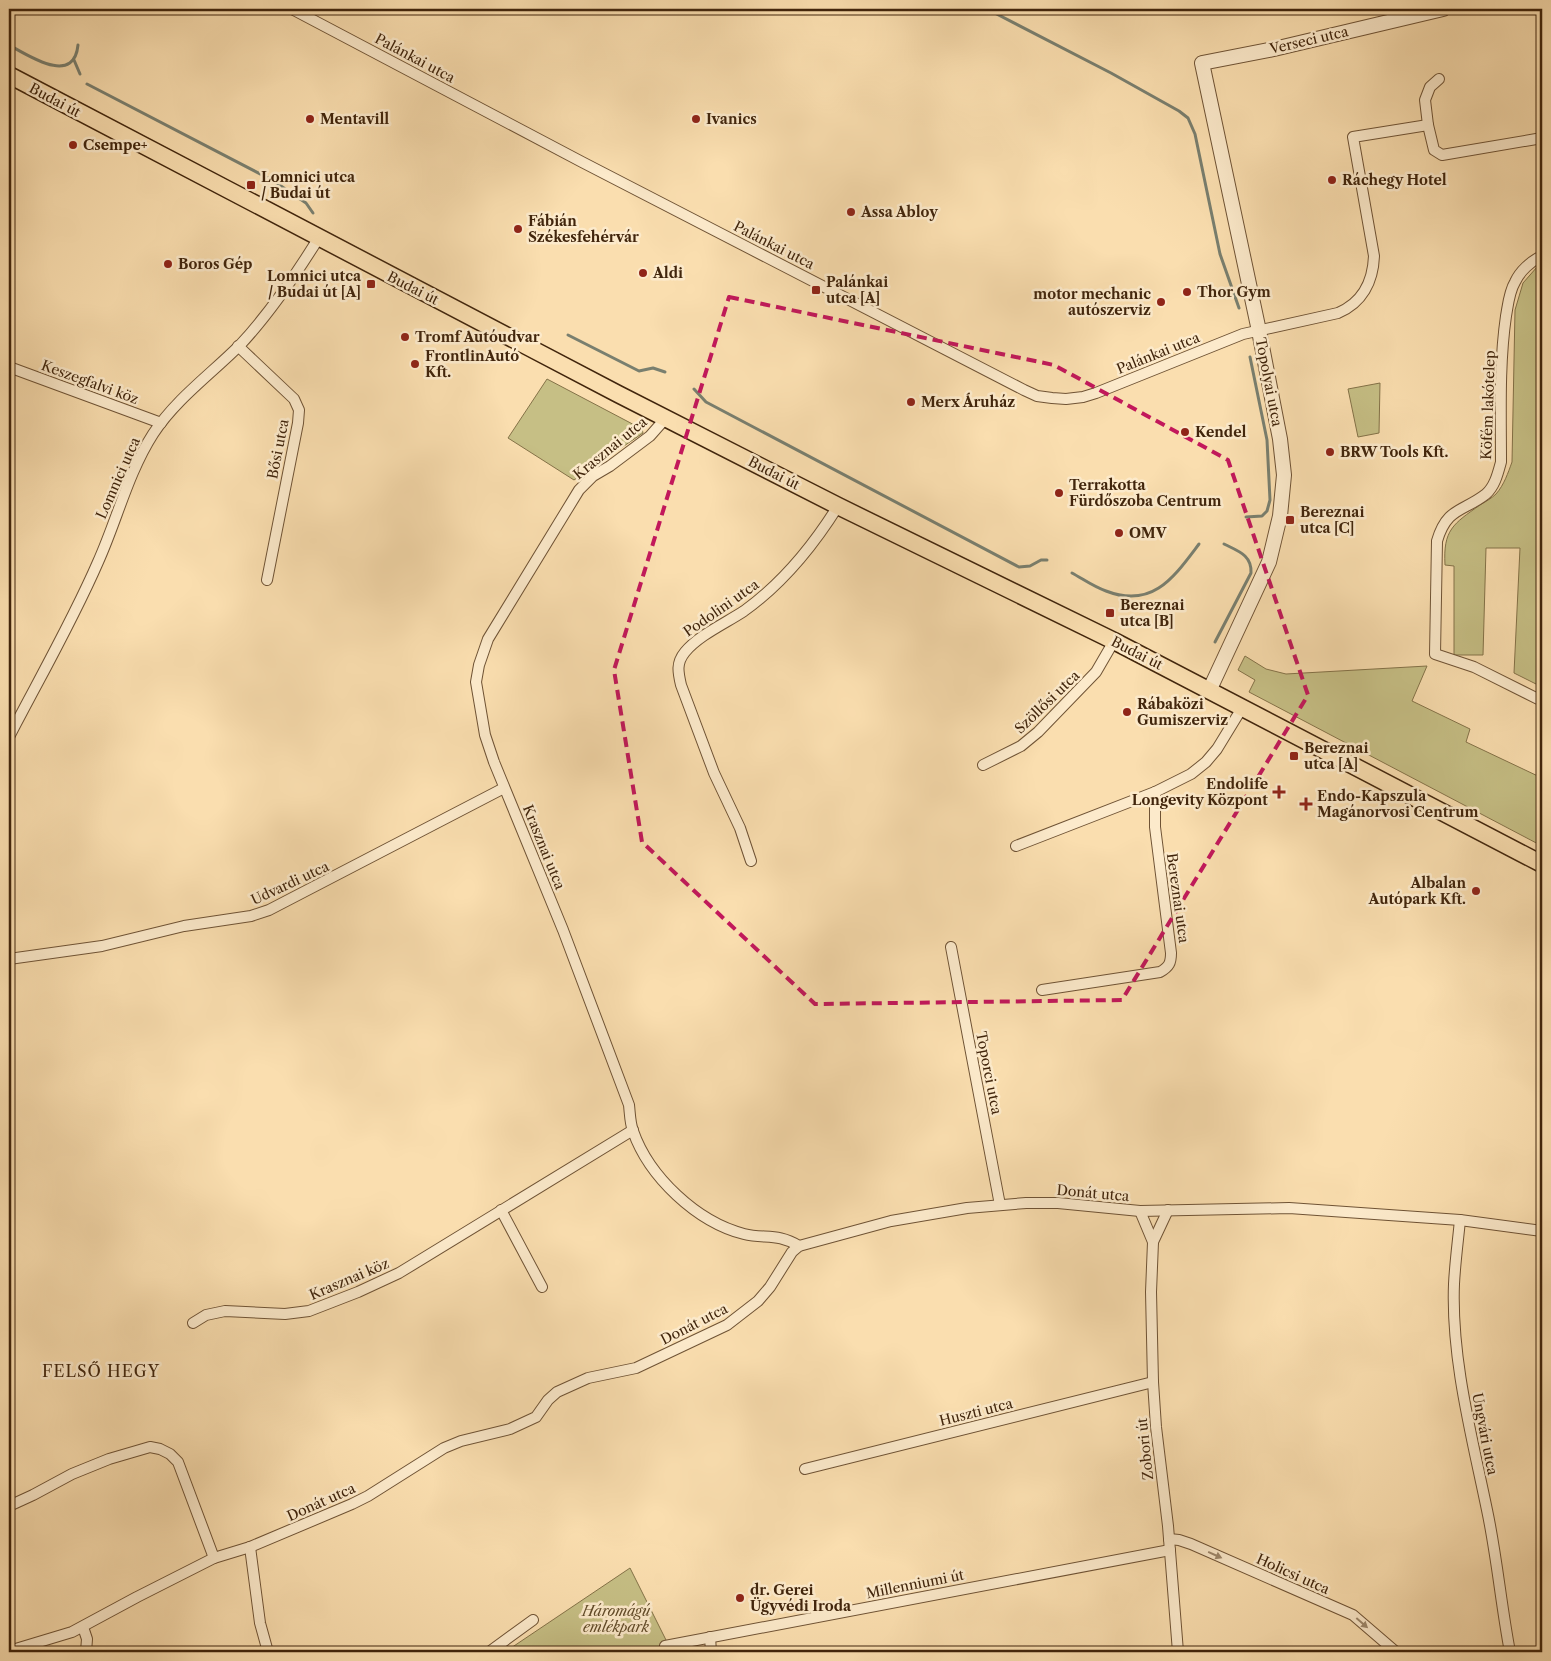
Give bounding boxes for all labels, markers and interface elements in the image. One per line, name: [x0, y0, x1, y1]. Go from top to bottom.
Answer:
street label: Verseci utca: [1267, 22, 1351, 58]
street label: Palánkai utca: [372, 29, 459, 87]
street label: Budai út: [26, 79, 84, 121]
place label: Mentavill: [320, 110, 389, 128]
place label: Ivanics: [706, 110, 757, 128]
marker: Mentavill: [304, 113, 316, 125]
marker: Ivanics: [690, 113, 702, 125]
place label: Csempe+: [83, 136, 148, 154]
marker: Csempe+: [67, 139, 79, 151]
place label: Lomnici utca / Budai út: [261, 168, 356, 202]
place label: Ráchegy Hotel: [1342, 171, 1447, 189]
marker: Ráchegy Hotel: [1326, 174, 1338, 186]
marker: Lomnici utca / Budai út: [245, 179, 257, 191]
place label: Assa Abloy: [860, 203, 938, 221]
marker: Assa Abloy: [845, 206, 857, 218]
place label: Fábián Székesfehérvár: [528, 212, 639, 246]
street label: Palánkai utca: [731, 217, 818, 273]
marker: Fábián Székesfehérvár: [512, 223, 524, 235]
place label: Boros Gép: [178, 255, 253, 273]
marker: Boros Gép: [162, 258, 174, 270]
place label: Aldi: [652, 264, 683, 282]
place label: Lomnici utca / Budai út [A]: [267, 267, 362, 301]
street label: Budai út: [384, 267, 442, 309]
marker: Aldi: [637, 267, 649, 279]
place label: Palánkai utca [A]: [826, 273, 888, 307]
marker: Lomnici utca / Budai út [A]: [365, 278, 377, 290]
place label: Thor Gym: [1197, 283, 1271, 301]
marker: Palánkai utca [A]: [810, 284, 822, 296]
place label: motor mechanic autószerviz: [1033, 285, 1151, 319]
marker: Thor Gym: [1181, 286, 1193, 298]
marker: motor mechanic autószerviz: [1155, 296, 1167, 308]
place label: Tromf Autóudvar: [415, 328, 540, 346]
street label: Palánkai utca: [1114, 328, 1203, 378]
marker: Tromf Autóudvar: [399, 331, 411, 343]
street label: Topolyai utca: [1252, 336, 1287, 429]
place label: FrontlinAutó Kft.: [425, 347, 519, 381]
street label: Köfém lakótelep: [1477, 350, 1499, 460]
street label: Keszegfalvi köz: [39, 356, 141, 408]
marker: FrontlinAutó Kft.: [409, 358, 421, 370]
place label: Merx Áruház: [921, 392, 1015, 411]
marker: Merx Áruház: [905, 396, 917, 408]
street label: Krasznai utca: [569, 412, 651, 483]
street label: Bősi utca: [263, 417, 293, 481]
place label: Kendel: [1195, 423, 1247, 441]
marker: Kendel: [1179, 426, 1191, 438]
street label: Lomnici utca: [92, 434, 144, 522]
place label: BRW Tools Kft.: [1340, 443, 1449, 461]
marker: BRW Tools Kft.: [1324, 446, 1336, 458]
street label: Budai út: [745, 452, 803, 494]
place label: Terrakotta Fürdőszoba Centrum: [1069, 476, 1221, 510]
marker: Terrakotta Fürdőszoba Centrum: [1053, 487, 1065, 499]
place label: Bereznai utca [C]: [1300, 503, 1364, 537]
marker: Bereznai utca [C]: [1284, 514, 1296, 526]
place label: OMV: [1129, 524, 1168, 542]
marker: OMV: [1113, 527, 1125, 539]
street label: Podolini utca: [680, 575, 763, 641]
place label: Bereznai utca [B]: [1120, 596, 1184, 630]
marker: Bereznai utca [B]: [1104, 607, 1116, 619]
street label: Budai út: [1108, 632, 1166, 674]
street label: Szöllősi utca: [1011, 666, 1084, 737]
place label: Rábaközi Gumiszerviz: [1137, 695, 1228, 729]
marker: Rábaközi Gumiszerviz: [1121, 706, 1133, 718]
place label: Bereznai utca [A]: [1304, 739, 1368, 773]
marker: Bereznai utca [A]: [1288, 750, 1300, 762]
place label: Endolife Longevity Központ: [1132, 775, 1268, 809]
marker: Endolife Longevity Központ: [1272, 785, 1286, 799]
place label: Endo-Kapszula Magánorvosi Centrum: [1317, 787, 1478, 821]
marker: Endo-Kapszula Magánorvosi Centrum: [1299, 797, 1313, 811]
street label: Krasznai utca: [519, 802, 569, 893]
street label: Bereznai utca: [1163, 852, 1193, 945]
street label: Udvardi utca: [248, 857, 332, 909]
place label: Albalan Autópark Kft.: [1368, 874, 1466, 908]
marker: Albalan Autópark Kft.: [1470, 885, 1482, 897]
street label: Toporci utca: [972, 1030, 1006, 1117]
street label: Donát utca: [1056, 1181, 1131, 1205]
street label: Krasznai köz: [306, 1254, 392, 1304]
street label: Donát utca: [657, 1299, 731, 1349]
district label: FELSŐ HEGY: [42, 1361, 160, 1381]
street label: Ungvári utca: [1468, 1391, 1502, 1477]
street label: Huszti utca: [937, 1394, 1015, 1430]
street label: Zobori út: [1133, 1417, 1157, 1481]
street label: Donát utca: [284, 1479, 359, 1525]
street label: Holicsi utca: [1254, 1550, 1333, 1598]
one-way arrow: [1208, 1551, 1222, 1559]
street label: Millenniumi út: [865, 1566, 966, 1602]
place label: dr. Gerei Ügyvédi Iroda: [750, 1581, 852, 1615]
marker: dr. Gerei Ügyvédi Iroda: [734, 1592, 746, 1604]
park label: Háromágú emlékpark: [581, 1602, 651, 1636]
one-way arrow: [1355, 1617, 1368, 1628]

